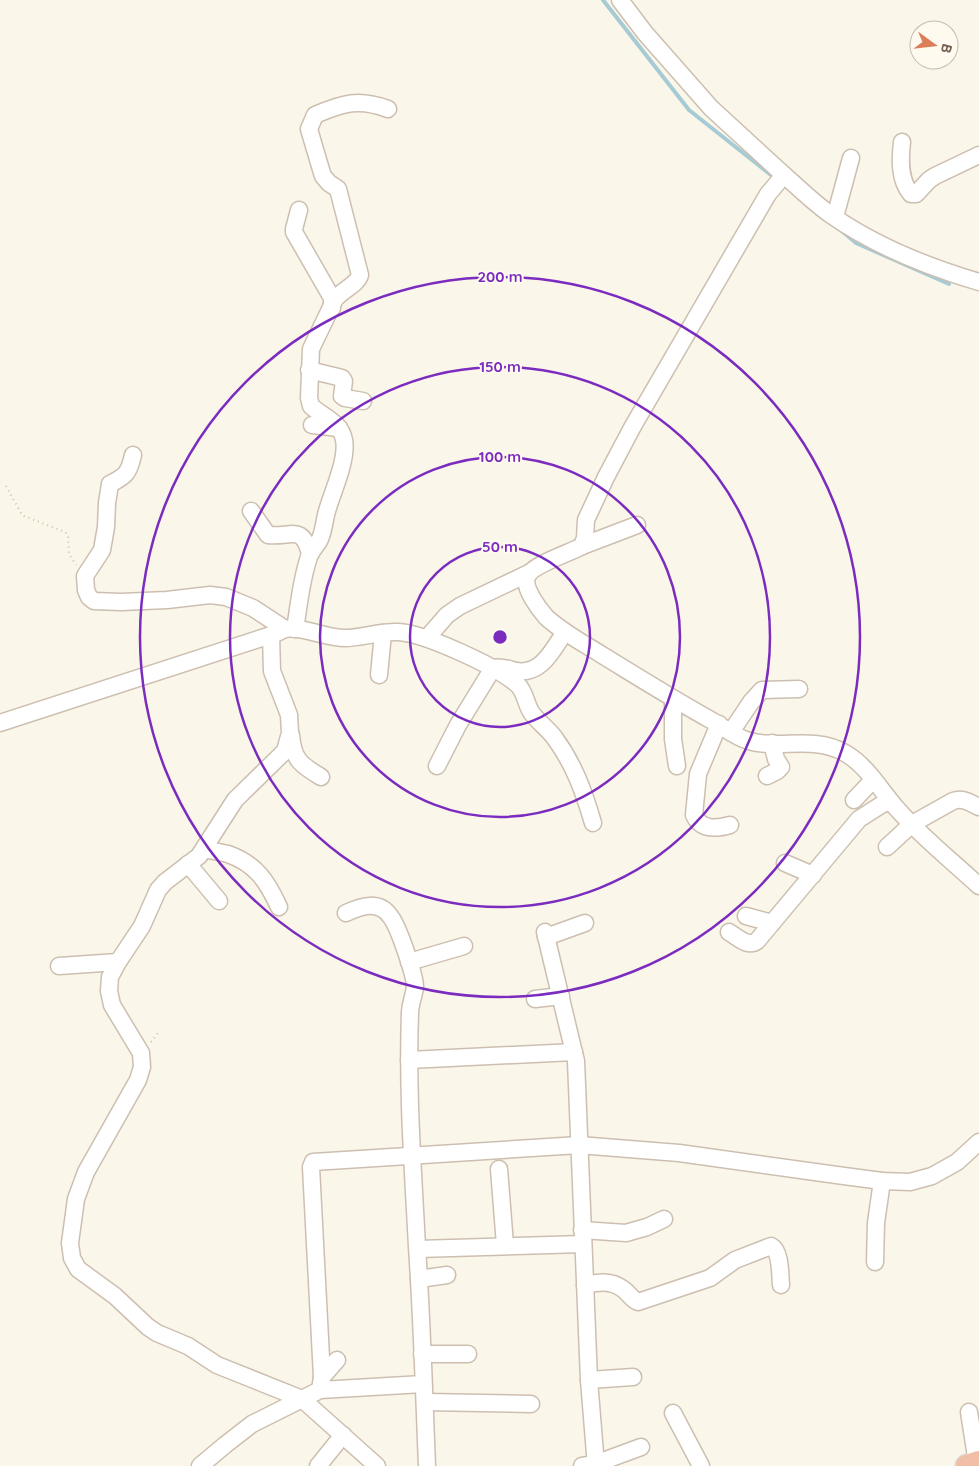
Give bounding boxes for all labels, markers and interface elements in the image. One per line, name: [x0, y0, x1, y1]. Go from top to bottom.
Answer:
north arrow: [909, 20, 959, 70]
text: B: [937, 42, 956, 55]
text: 200 m: [478, 267, 523, 286]
text: 150 m: [479, 357, 521, 376]
text: 100 m: [479, 447, 521, 466]
text: 50 m: [482, 537, 518, 556]
centre of rings: [491, 628, 509, 646]

